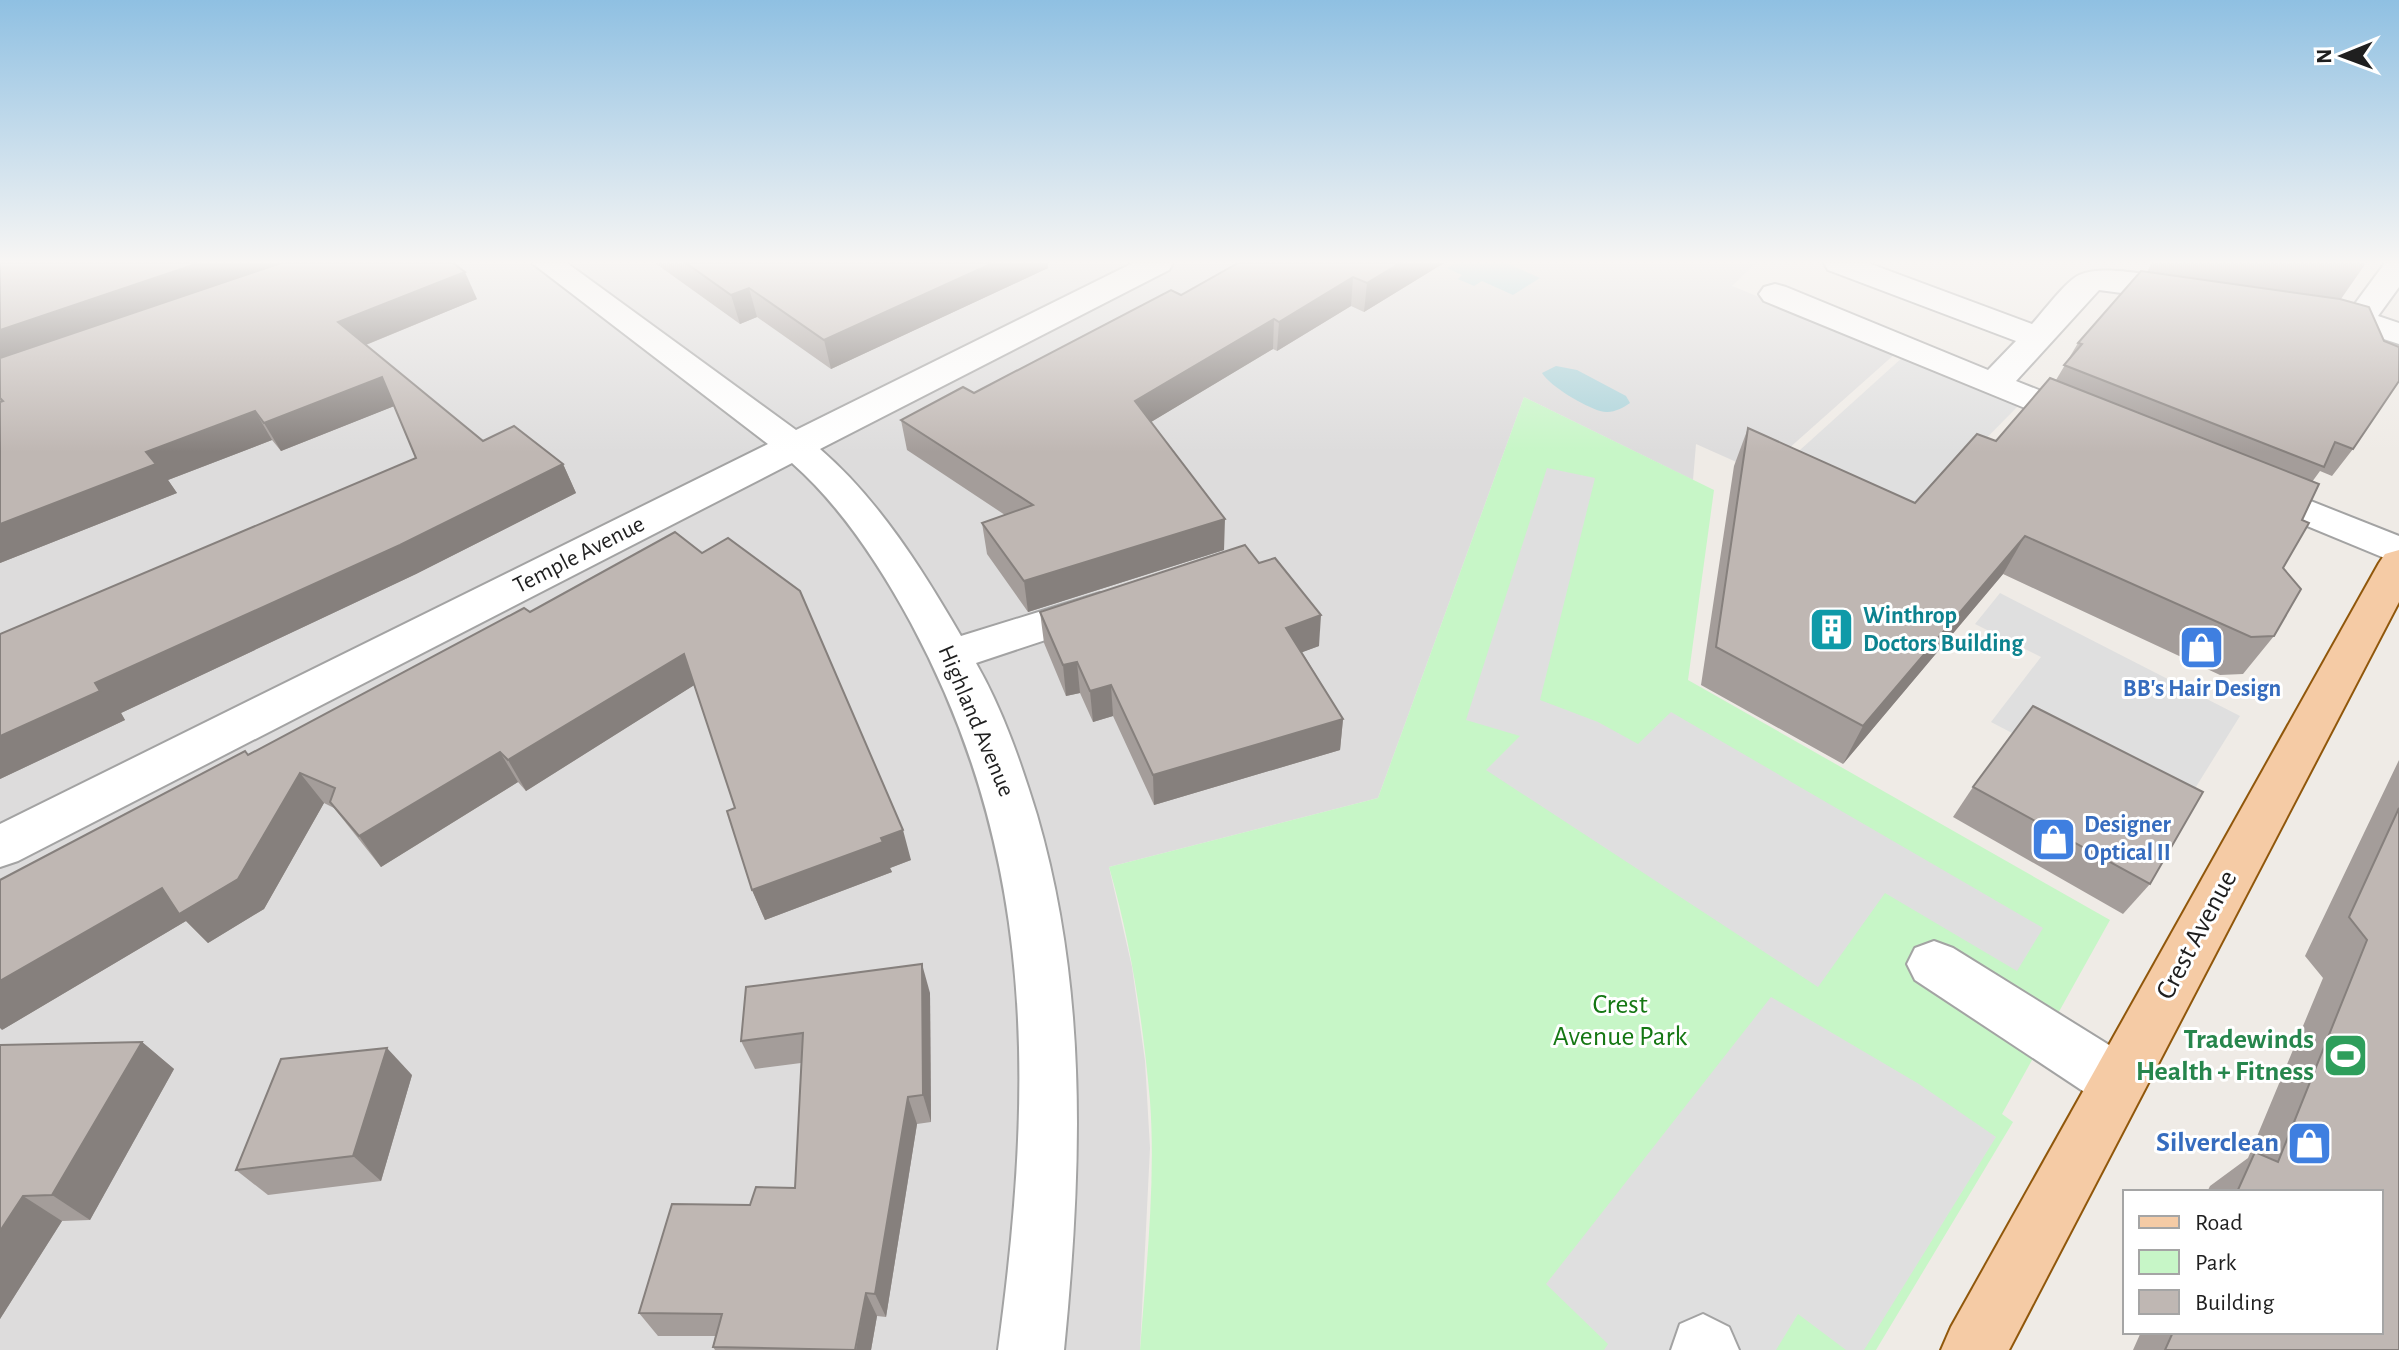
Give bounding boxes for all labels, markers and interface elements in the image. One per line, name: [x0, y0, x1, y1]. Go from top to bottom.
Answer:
north arrow: [2303, 16, 2383, 96]
text: N: [2313, 48, 2335, 64]
street label: Temple Avenue: [510, 512, 648, 598]
place label: Winthrop Doctors Building: [1863, 604, 2024, 656]
building icon: Winthrop Doctors Building: [1808, 606, 1856, 654]
shop icon: BB's Hair Design: [2178, 623, 2226, 671]
street label: Highland Avenue: [933, 642, 1019, 800]
place label: BB's Hair Design: [2123, 677, 2281, 701]
place label: Designer Optical II: [2084, 813, 2171, 865]
shop icon: Designer Optical II: [2029, 815, 2077, 863]
street label: Crest Avenue: [2151, 866, 2243, 1004]
park label: Crest Avenue Park: [1553, 991, 1688, 1051]
place label: Tradewinds Health + Fitness: [2136, 1026, 2314, 1086]
sports icon: Tradewinds Health + Fitness: [2321, 1032, 2369, 1080]
shop icon: Silverclean: [2286, 1119, 2334, 1167]
place label: Silverclean: [2156, 1129, 2279, 1157]
legend: [2123, 1190, 2383, 1334]
text: Road: [2195, 1211, 2243, 1235]
text: Park: [2195, 1251, 2236, 1275]
text: Building: [2195, 1291, 2274, 1315]

